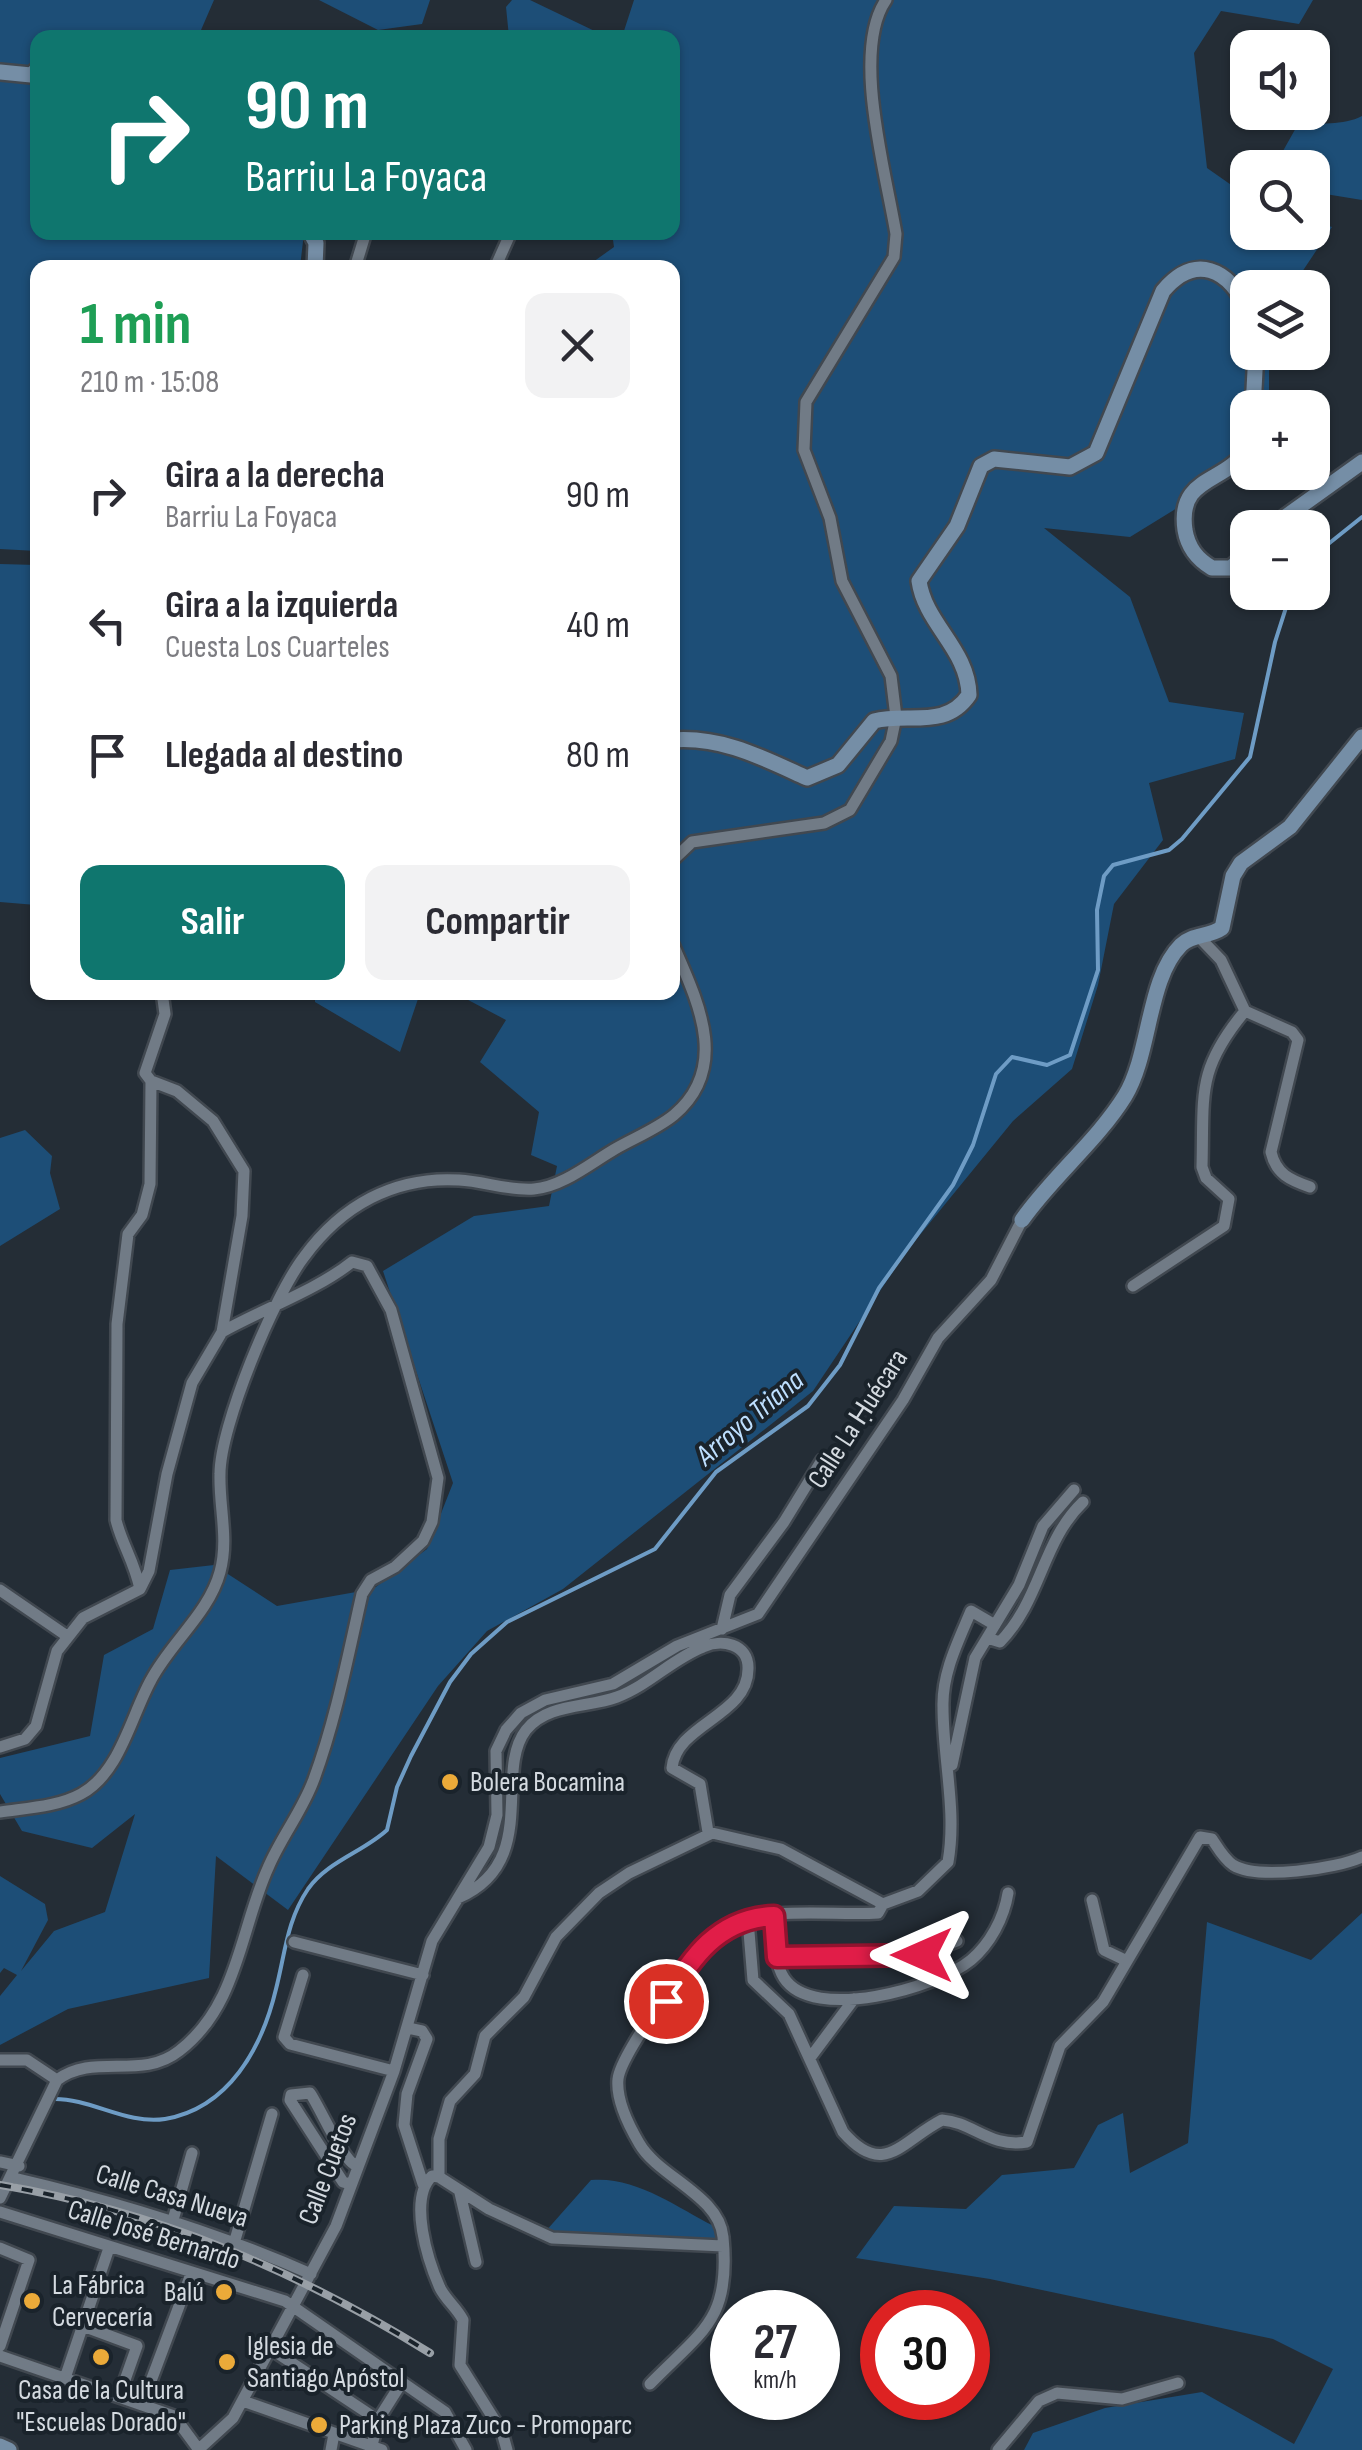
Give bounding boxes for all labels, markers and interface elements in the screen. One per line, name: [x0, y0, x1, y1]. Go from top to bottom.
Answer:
map controls: [1230, 30, 1330, 610]
button: sound: [1230, 30, 1330, 130]
text: 90 m: [245, 65, 369, 149]
icon: right: [80, 70, 210, 200]
text: Barriu La Foyaca: [245, 150, 487, 205]
button: search: [1230, 150, 1330, 250]
button: layers: [1230, 270, 1330, 370]
text: 1 min: [80, 289, 192, 361]
button: close: [525, 293, 630, 398]
text: 210 m · 15:08: [80, 363, 219, 402]
button: +: [1230, 390, 1330, 490]
text: Gira a la derecha: [165, 453, 385, 498]
icon: right: [80, 468, 135, 523]
text: 90 m: [566, 473, 630, 518]
text: Barriu La Foyaca: [165, 498, 337, 537]
button: −: [1230, 510, 1330, 610]
text: Gira a la izquierda: [165, 583, 398, 628]
icon: left: [80, 598, 135, 653]
text: 40 m: [567, 603, 630, 648]
text: Cuesta Los Cuarteles: [165, 628, 390, 667]
icon: arrive: [80, 728, 135, 783]
text: Llegada al destino: [165, 733, 403, 778]
text: 80 m: [566, 733, 630, 778]
button: Salir: [80, 865, 345, 980]
button: Compartir: [365, 865, 630, 980]
street label: Calle La Ḥuécara: [801, 1343, 915, 1495]
water label: Arroyo Triana: [688, 1362, 811, 1474]
place label: Bolera Bocamina: [470, 1766, 625, 1799]
marker: Bolera Bocamina: [439, 1771, 461, 1793]
position arrow: [870, 1903, 974, 2007]
pin: [624, 1959, 709, 2044]
icon: arrive: [639, 1974, 694, 2029]
street label: Calle Cuetos: [292, 2109, 364, 2229]
street label: Calle Casa Nueva: [92, 2157, 252, 2235]
street label: Calle José Bernardo: [64, 2193, 244, 2277]
place label: La Fábrica Cervecería: [52, 2269, 153, 2334]
place label: Balú: [164, 2276, 204, 2309]
marker: Balú: [213, 2281, 235, 2303]
marker: La Fábrica Cervecería: [21, 2290, 43, 2312]
speed limit sign: 30: [860, 2290, 990, 2420]
text: 27: [753, 2313, 797, 2373]
place label: Iglesia de Santiago Apóstol: [247, 2330, 405, 2395]
marker: Casa de la Cultura "Escuelas Dorado": [90, 2346, 112, 2368]
marker: Iglesia de Santiago Apóstol: [216, 2351, 238, 2373]
text: km/h: [753, 2365, 797, 2396]
place label: Casa de la Cultura "Escuelas Dorado": [16, 2374, 186, 2439]
place label: Parking Plaza Zuco - Promoparc: [339, 2409, 633, 2442]
marker: Parking Plaza Zuco - Promoparc: [308, 2414, 330, 2436]

